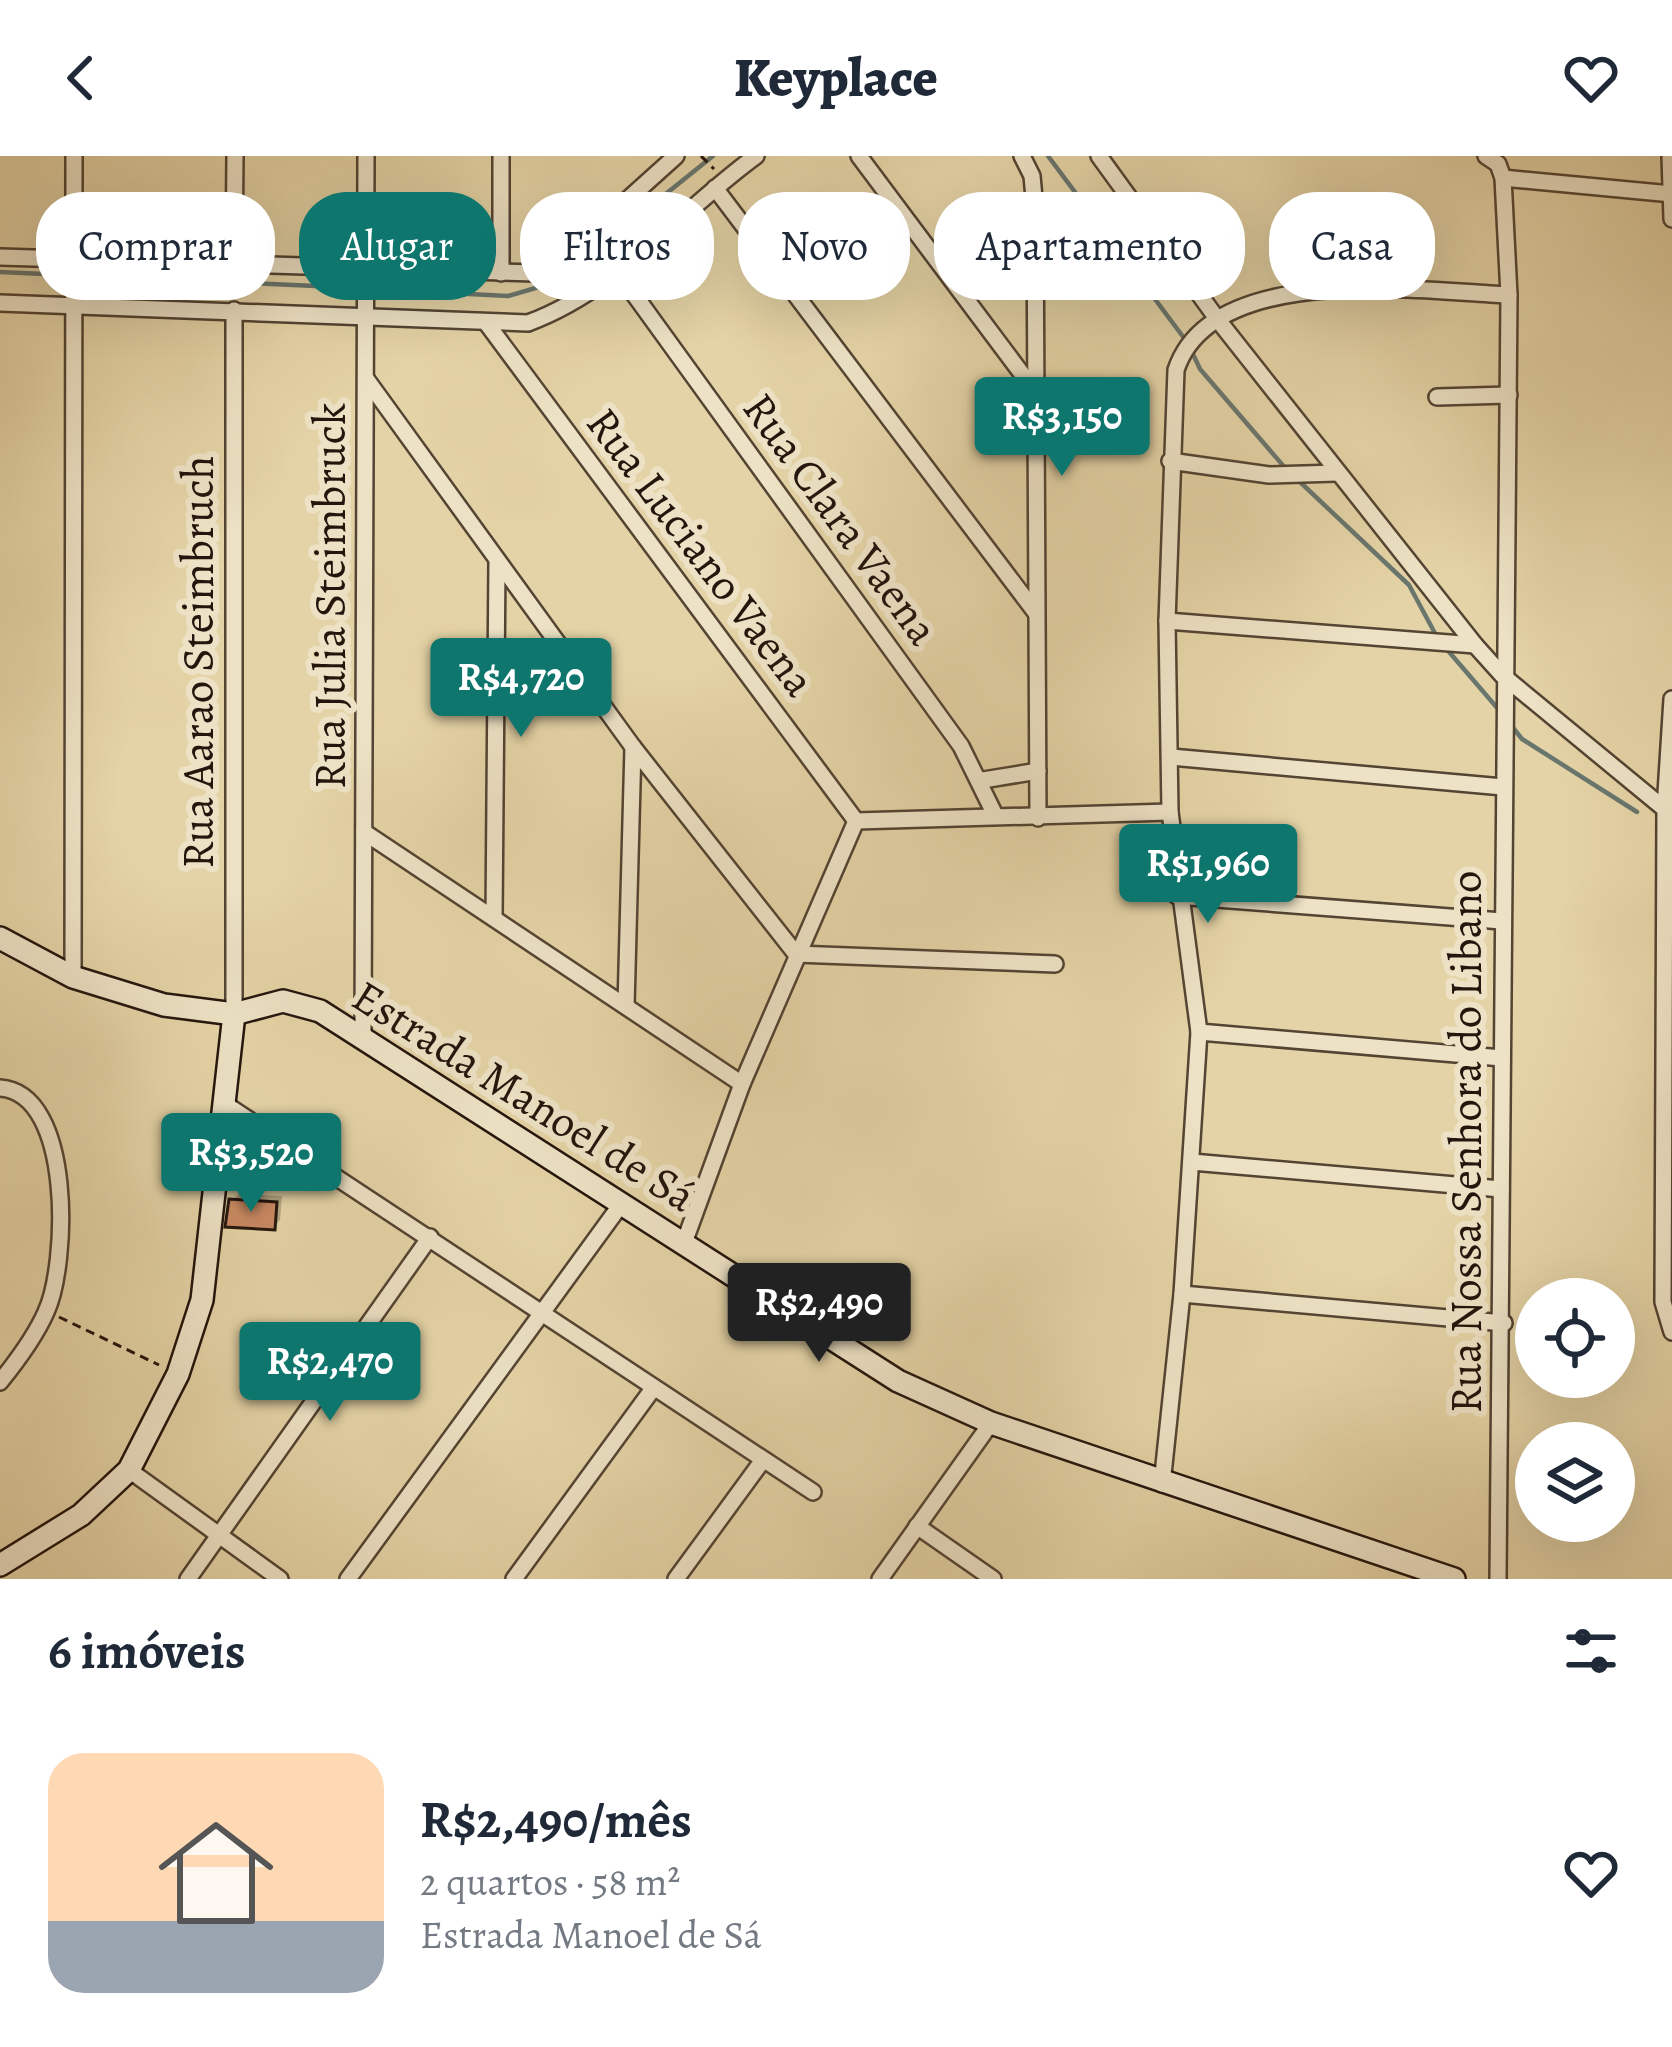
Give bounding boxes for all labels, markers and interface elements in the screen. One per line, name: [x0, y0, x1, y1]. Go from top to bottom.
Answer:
text: Keyplace: [734, 41, 938, 115]
icon: back: [48, 45, 114, 111]
icon: heart: [1558, 45, 1624, 111]
chip: Comprar: [36, 192, 275, 300]
chip: Alugar: [299, 192, 496, 300]
chip: Filtros: [520, 192, 714, 300]
chip: Novo: [738, 192, 910, 300]
chip: Apartamento: [934, 192, 1245, 300]
chip: Casa: [1269, 192, 1435, 300]
pin: R$3,150: [951, 377, 1173, 479]
street label: Rua Clara Vaena: [728, 380, 954, 658]
text: R$3,150: [1002, 389, 1122, 442]
street label: Rua Luciano Vaena: [572, 395, 830, 709]
street label: Rua Julia Steimbruck: [299, 403, 361, 789]
street label: Rua Aarao Steimbruch: [167, 455, 229, 869]
pin: R$4,720: [410, 638, 632, 740]
text: R$4,720: [457, 650, 585, 703]
pin: R$1,960: [1097, 824, 1319, 926]
text: R$1,960: [1146, 836, 1270, 889]
street label: Rua Nossa Senhora do Libano: [1435, 870, 1497, 1414]
street label: Estrada Manoel de Sá: [340, 965, 708, 1227]
pin: R$3,520: [140, 1113, 362, 1215]
text: R$3,520: [188, 1125, 314, 1178]
pin: R$2,490: [708, 1263, 930, 1365]
text: R$2,490: [755, 1275, 883, 1328]
map controls: [1515, 1278, 1635, 1542]
button: locate: [1515, 1278, 1635, 1398]
pin: R$2,470: [219, 1322, 441, 1424]
text: R$2,470: [266, 1334, 394, 1387]
button: layers: [1515, 1422, 1635, 1542]
text: 6 imóveis: [48, 1616, 246, 1686]
icon: filters: [1558, 1618, 1624, 1684]
text: R$2,490/mês: [420, 1785, 692, 1855]
icon: home: [144, 1801, 288, 1945]
icon: heart: [1558, 1840, 1624, 1906]
text: 2 quartos · 58 m²: [420, 1855, 680, 1908]
text: Estrada Manoel de Sá: [420, 1908, 762, 1961]

